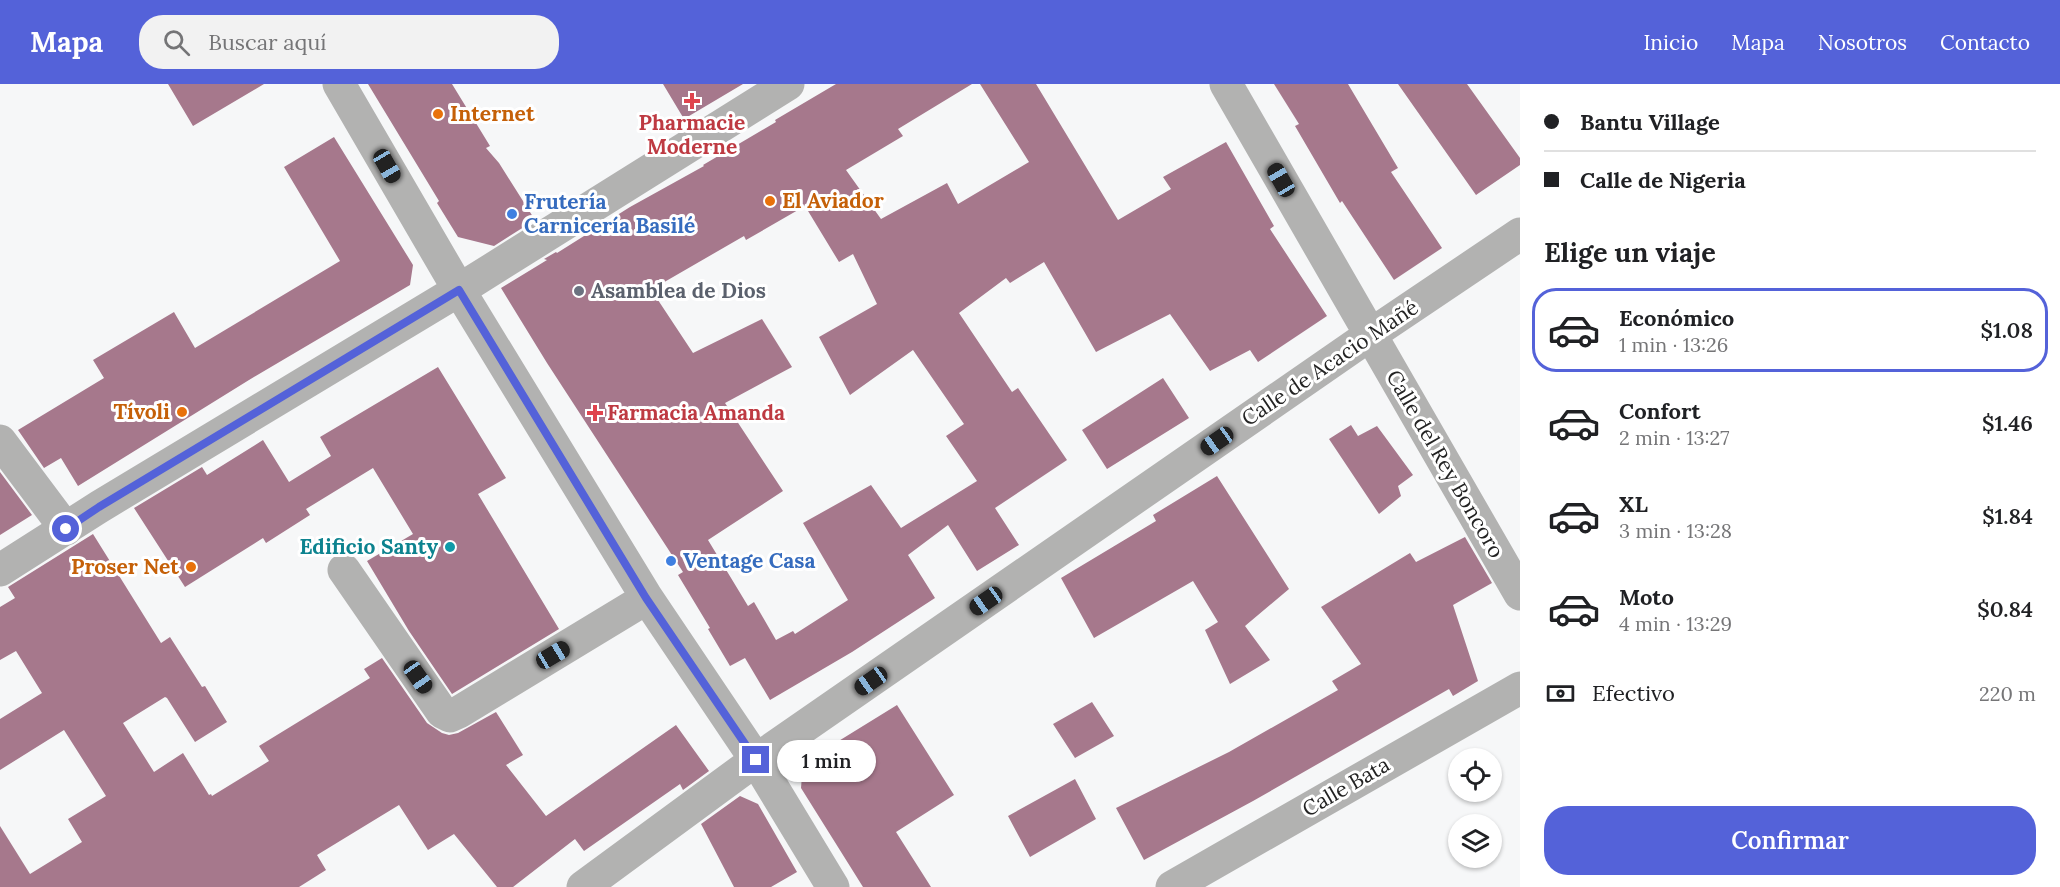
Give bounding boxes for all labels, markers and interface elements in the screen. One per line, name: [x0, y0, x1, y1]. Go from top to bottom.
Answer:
search box: [139, 15, 559, 69]
text: Mapa: [30, 24, 103, 60]
icon: search: [160, 26, 193, 59]
text: Buscar aquí: [208, 28, 327, 56]
text: Inicio: [1643, 29, 1698, 56]
text: Mapa: [1731, 29, 1785, 56]
text: Nosotros: [1818, 29, 1907, 56]
text: Contacto: [1940, 29, 2030, 56]
marker: Pharmacie Moderne: [685, 94, 699, 108]
place label: Internet: [450, 100, 535, 127]
marker: Internet: [431, 107, 445, 121]
text: Bantu Village: [1580, 108, 1720, 136]
place label: Pharmacie Moderne: [639, 109, 745, 160]
car: [370, 146, 404, 186]
car: [1264, 160, 1298, 200]
text: Calle de Nigeria: [1580, 166, 1746, 194]
place label: El Aviador: [782, 187, 884, 214]
place label: Frutería Carnicería Basilé: [524, 188, 695, 239]
marker: El Aviador: [763, 194, 777, 208]
marker: Frutería Carnicería Basilé: [505, 207, 519, 221]
text: Elige un viaje: [1544, 235, 1716, 269]
place label: Asamblea de Dios: [591, 277, 766, 304]
marker: Asamblea de Dios: [572, 284, 586, 298]
street label: Calle de Acacio Mañé: [1236, 293, 1423, 432]
icon: car: [1547, 303, 1601, 357]
text: Económico: [1619, 304, 1734, 332]
text: $1.08: [1981, 316, 2033, 344]
text: 1 min · 13:26: [1619, 332, 1728, 357]
street label: Calle del Rey Boncoro: [1381, 365, 1510, 563]
icon: car: [1547, 396, 1601, 450]
text: Confort: [1619, 397, 1701, 425]
place label: Tívoli: [113, 398, 170, 425]
place label: Farmacia Amanda: [607, 399, 785, 426]
marker: Tívoli: [175, 405, 189, 419]
marker: Farmacia Amanda: [588, 406, 602, 420]
text: $1.46: [1982, 409, 2033, 437]
car: [1197, 423, 1237, 459]
text: 2 min · 13:27: [1619, 425, 1730, 450]
icon: car: [1547, 489, 1601, 543]
text: XL: [1619, 490, 1648, 518]
text: $1.84: [1982, 502, 2033, 530]
route start: [52, 515, 79, 542]
text: 3 min · 13:28: [1619, 518, 1732, 543]
place label: Edificio Santy: [299, 533, 438, 560]
marker: Edificio Santy: [443, 540, 457, 554]
place label: Ventage Casa: [683, 547, 815, 574]
place label: Proser Net: [71, 553, 179, 580]
marker: Ventage Casa: [664, 554, 678, 568]
marker: Proser Net: [184, 560, 198, 574]
icon: car: [1547, 582, 1601, 636]
car: [966, 583, 1006, 619]
text: Moto: [1619, 583, 1674, 611]
text: $0.84: [1977, 595, 2033, 623]
text: 4 min · 13:29: [1619, 611, 1732, 636]
car: [533, 638, 573, 672]
car: [400, 657, 436, 697]
car: [851, 663, 891, 699]
icon: cash: [1544, 677, 1577, 710]
text: Efectivo: [1592, 679, 1675, 707]
text: 220 m: [1979, 681, 2036, 706]
callout: 1 min: [777, 739, 876, 781]
route end: [742, 746, 769, 773]
text: 1 min: [801, 748, 852, 773]
map controls: [1448, 748, 1502, 868]
button: locate: [1448, 748, 1502, 802]
street label: Calle Bata: [1297, 751, 1394, 822]
button: Confirmar: [1544, 806, 2036, 875]
button: layers: [1448, 814, 1502, 868]

